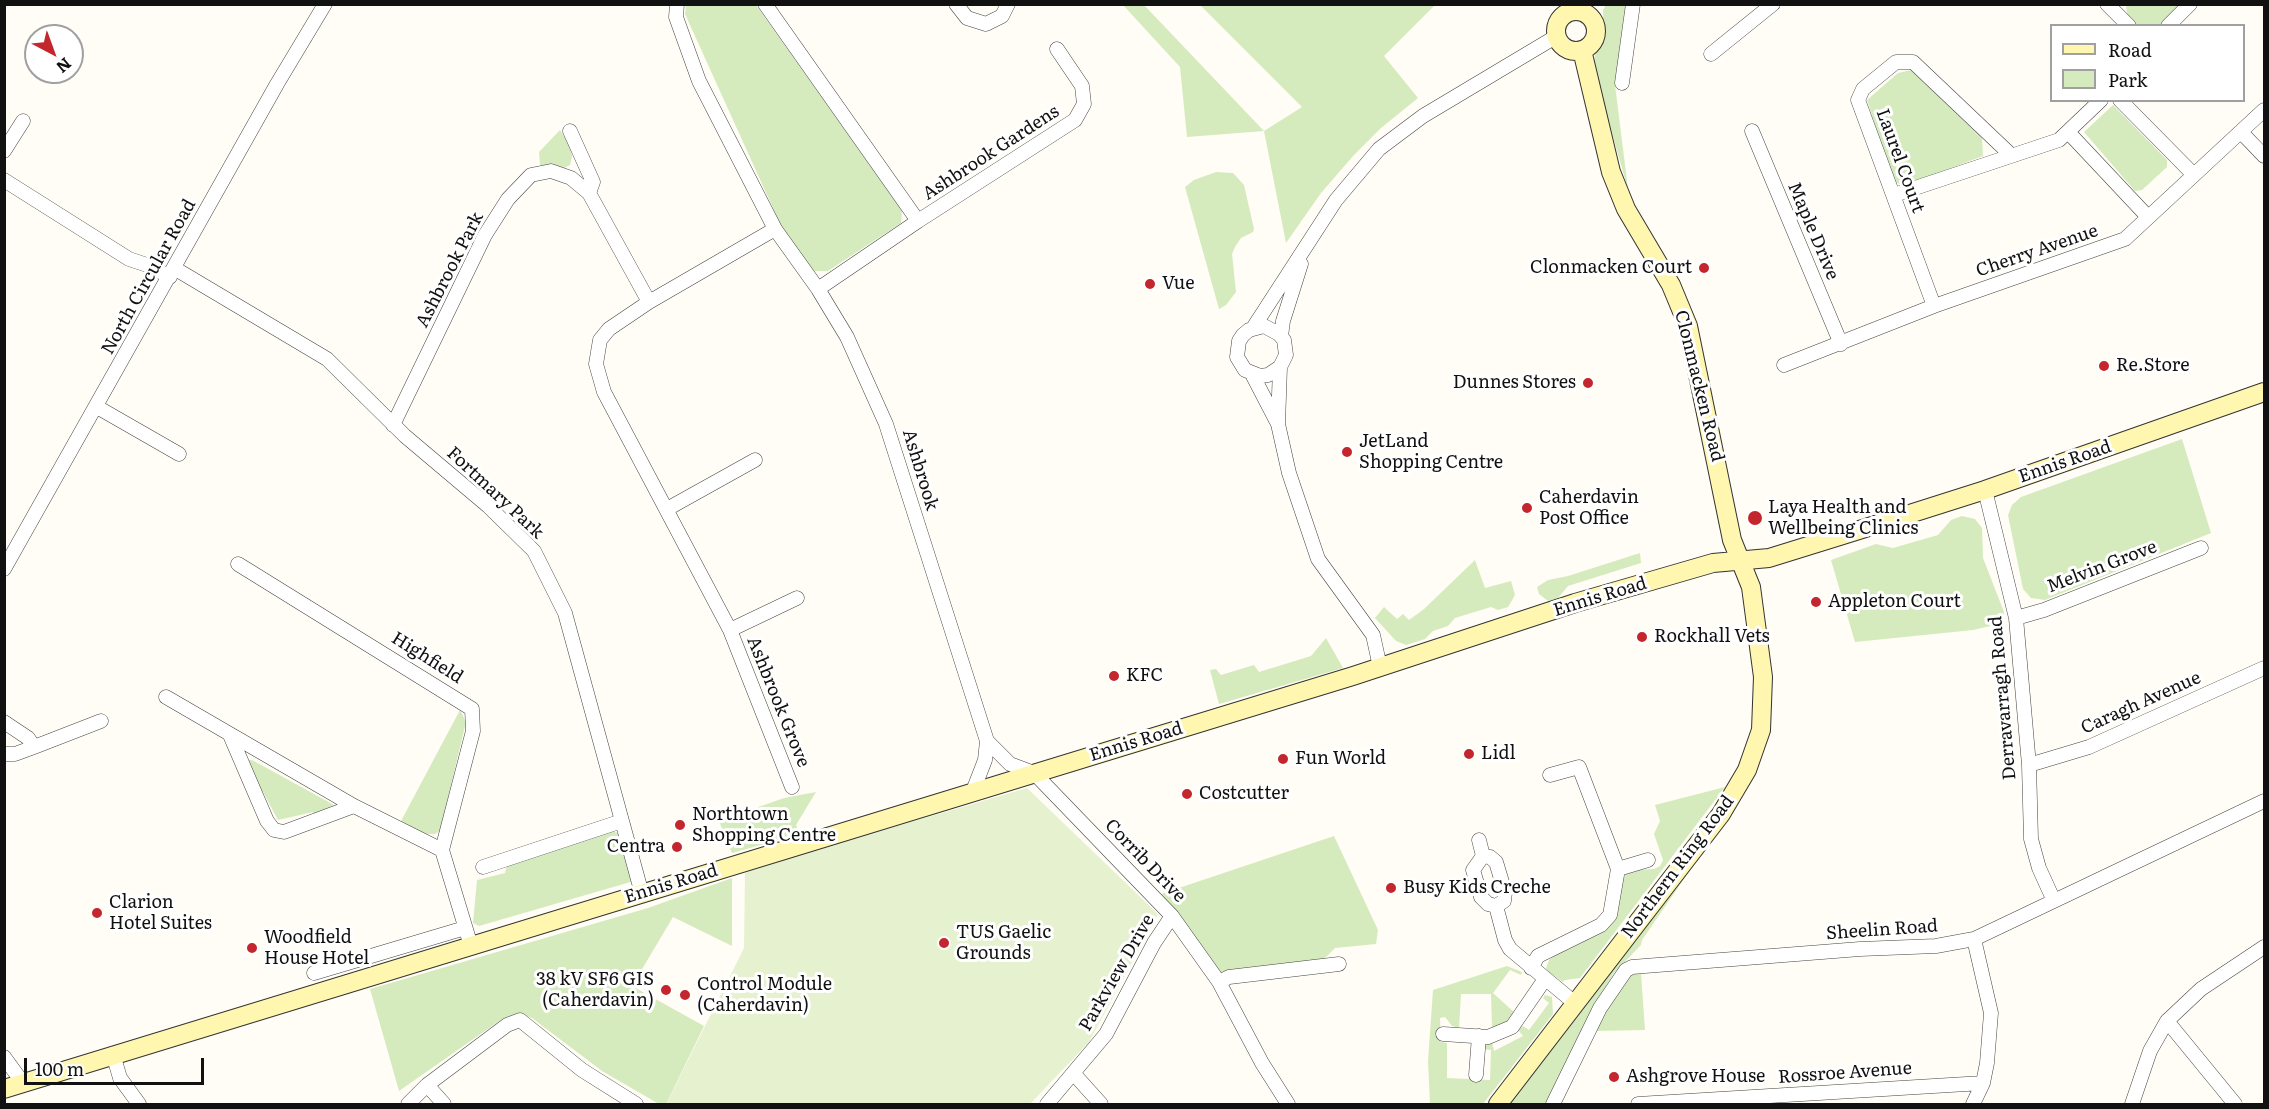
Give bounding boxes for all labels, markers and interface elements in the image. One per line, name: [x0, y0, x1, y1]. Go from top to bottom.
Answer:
north arrow: [24, 24, 84, 84]
legend: [2050, 24, 2245, 102]
text: Road: [2108, 36, 2152, 63]
text: N: [52, 53, 77, 80]
text: Park: [2108, 66, 2147, 93]
street label: Ashbrook Gardens: [919, 101, 1063, 205]
street label: Laurel Court: [1871, 106, 1929, 216]
street label: Maple Drive: [1783, 179, 1843, 283]
street label: North Circular Road: [97, 195, 201, 359]
street label: Ashbrook Park: [412, 209, 488, 331]
street label: Cherry Avenue: [1973, 220, 2101, 282]
place label: Clonmacken Court: [1530, 257, 1692, 279]
marker: Clonmacken Court: [1697, 261, 1711, 275]
place label: Vue: [1162, 273, 1195, 295]
marker: Vue: [1143, 277, 1157, 291]
street label: Clonmacken Road: [1670, 308, 1728, 464]
place label: Re.Store: [2116, 355, 2189, 377]
marker: Re.Store: [2097, 359, 2111, 373]
place label: Dunnes Stores: [1453, 372, 1576, 394]
marker: Dunnes Stores: [1581, 376, 1595, 390]
street label: Ashbrook: [897, 427, 943, 513]
place label: JetLand Shopping Centre: [1359, 431, 1503, 474]
street label: Ennis Road: [2016, 436, 2114, 488]
street label: Fortmary Park: [442, 442, 548, 544]
marker: JetLand Shopping Centre: [1340, 445, 1354, 459]
place label: Caherdavin Post Office: [1539, 487, 1639, 530]
place label: Laya Health and Wellbeing Clinics: [1768, 497, 1918, 540]
marker: Caherdavin Post Office: [1520, 501, 1534, 515]
marker: Laya Health and Wellbeing Clinics: [1746, 509, 1764, 527]
street label: Melvin Grove: [2044, 536, 2160, 598]
street label: Ennis Road: [1551, 573, 1649, 621]
place label: Appleton Court: [1828, 591, 1961, 613]
marker: Appleton Court: [1809, 595, 1823, 609]
street label: Derravarragh Road: [1985, 615, 2021, 781]
place label: Rockhall Vets: [1654, 626, 1770, 648]
street label: Highfield: [387, 628, 467, 688]
marker: Rockhall Vets: [1635, 630, 1649, 644]
street label: Ashbrook Grove: [742, 634, 814, 770]
place label: KFC: [1126, 665, 1163, 687]
street label: Caragh Avenue: [2078, 667, 2204, 739]
marker: KFC: [1107, 669, 1121, 683]
street label: Ennis Road: [1087, 718, 1185, 766]
place label: Lidl: [1481, 743, 1516, 765]
marker: Lidl: [1462, 747, 1476, 761]
place label: Fun World: [1295, 748, 1386, 770]
marker: Fun World: [1276, 752, 1290, 766]
place label: Costcutter: [1199, 783, 1289, 805]
marker: Costcutter: [1180, 787, 1194, 801]
street label: Northern Ring Road: [1617, 791, 1739, 943]
place label: Northtown Shopping Centre: [692, 804, 836, 846]
street label: Corrib Drive: [1100, 815, 1190, 907]
marker: Northtown Shopping Centre: [673, 818, 687, 832]
place label: Centra: [607, 836, 665, 858]
marker: Centra: [670, 840, 684, 854]
street label: Ennis Road: [622, 860, 720, 908]
place label: Busy Kids Creche: [1403, 877, 1551, 899]
marker: Busy Kids Creche: [1384, 881, 1398, 895]
place label: Clarion Hotel Suites: [109, 892, 212, 934]
marker: Clarion Hotel Suites: [90, 906, 104, 920]
street label: Parkview Drive: [1075, 911, 1159, 1035]
street label: Sheelin Road: [1825, 915, 1939, 945]
place label: TUS Gaelic Grounds: [956, 922, 1051, 964]
place label: Woodfield House Hotel: [264, 927, 369, 970]
marker: TUS Gaelic Grounds: [937, 936, 951, 950]
marker: Woodfield House Hotel: [245, 941, 259, 955]
place label: 38 kV SF6 GIS (Caherdavin): [536, 969, 654, 1012]
place label: Control Module (Caherdavin): [697, 974, 832, 1016]
marker: 38 kV SF6 GIS (Caherdavin): [659, 983, 673, 997]
marker: Control Module (Caherdavin): [678, 988, 692, 1002]
scale bar: [27, 1046, 207, 1084]
text: 100 m: [35, 1055, 84, 1082]
street label: Rossroe Avenue: [1777, 1058, 1913, 1088]
place label: Ashgrove House: [1626, 1066, 1765, 1088]
marker: Ashgrove House: [1607, 1070, 1621, 1084]

